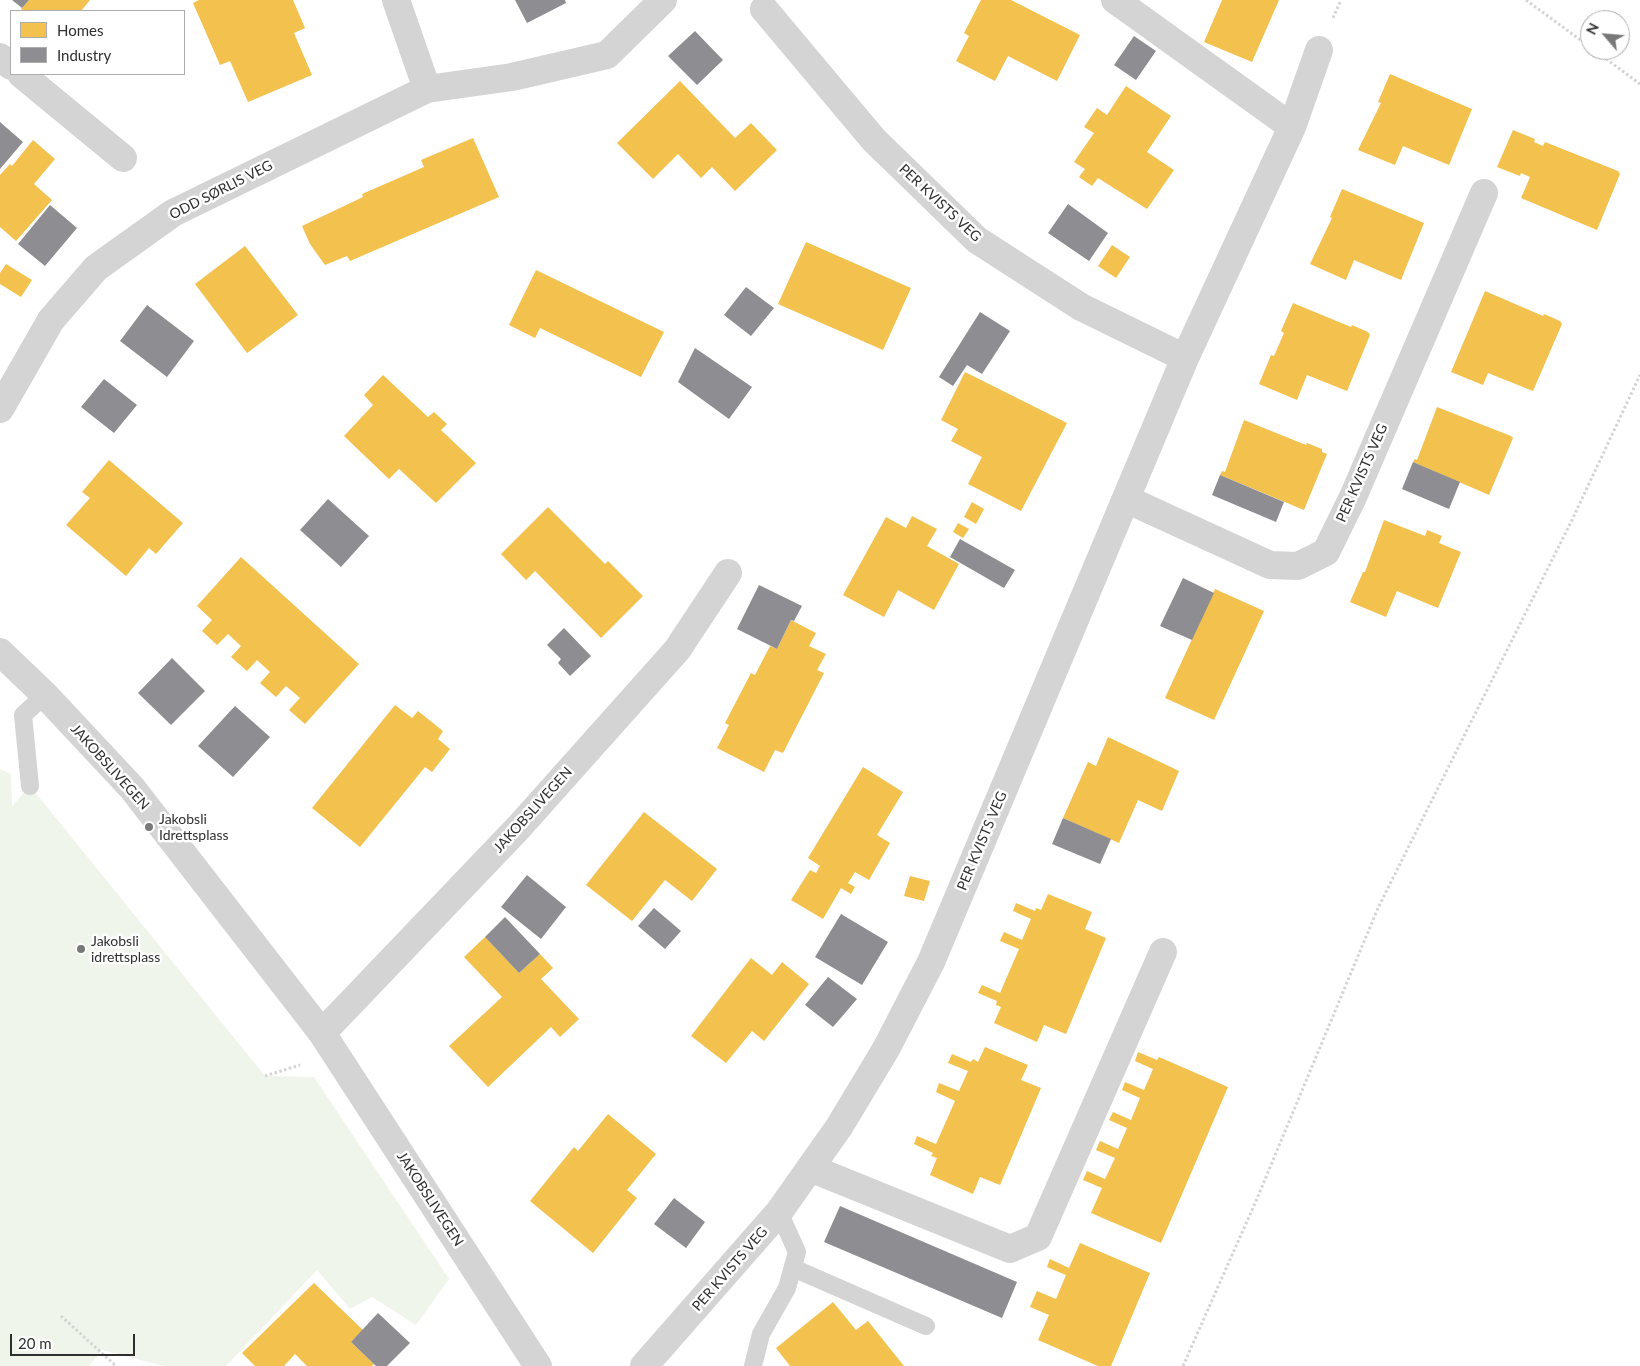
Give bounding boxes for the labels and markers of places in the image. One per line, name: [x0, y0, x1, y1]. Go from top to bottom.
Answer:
place label: Jakobsli Idrettsplass: [159, 811, 229, 844]
marker: Jakobsli Idrettsplass: [143, 821, 155, 833]
place label: Jakobsli idrettsplass: [91, 933, 160, 966]
marker: Jakobsli idrettsplass: [75, 943, 87, 955]

